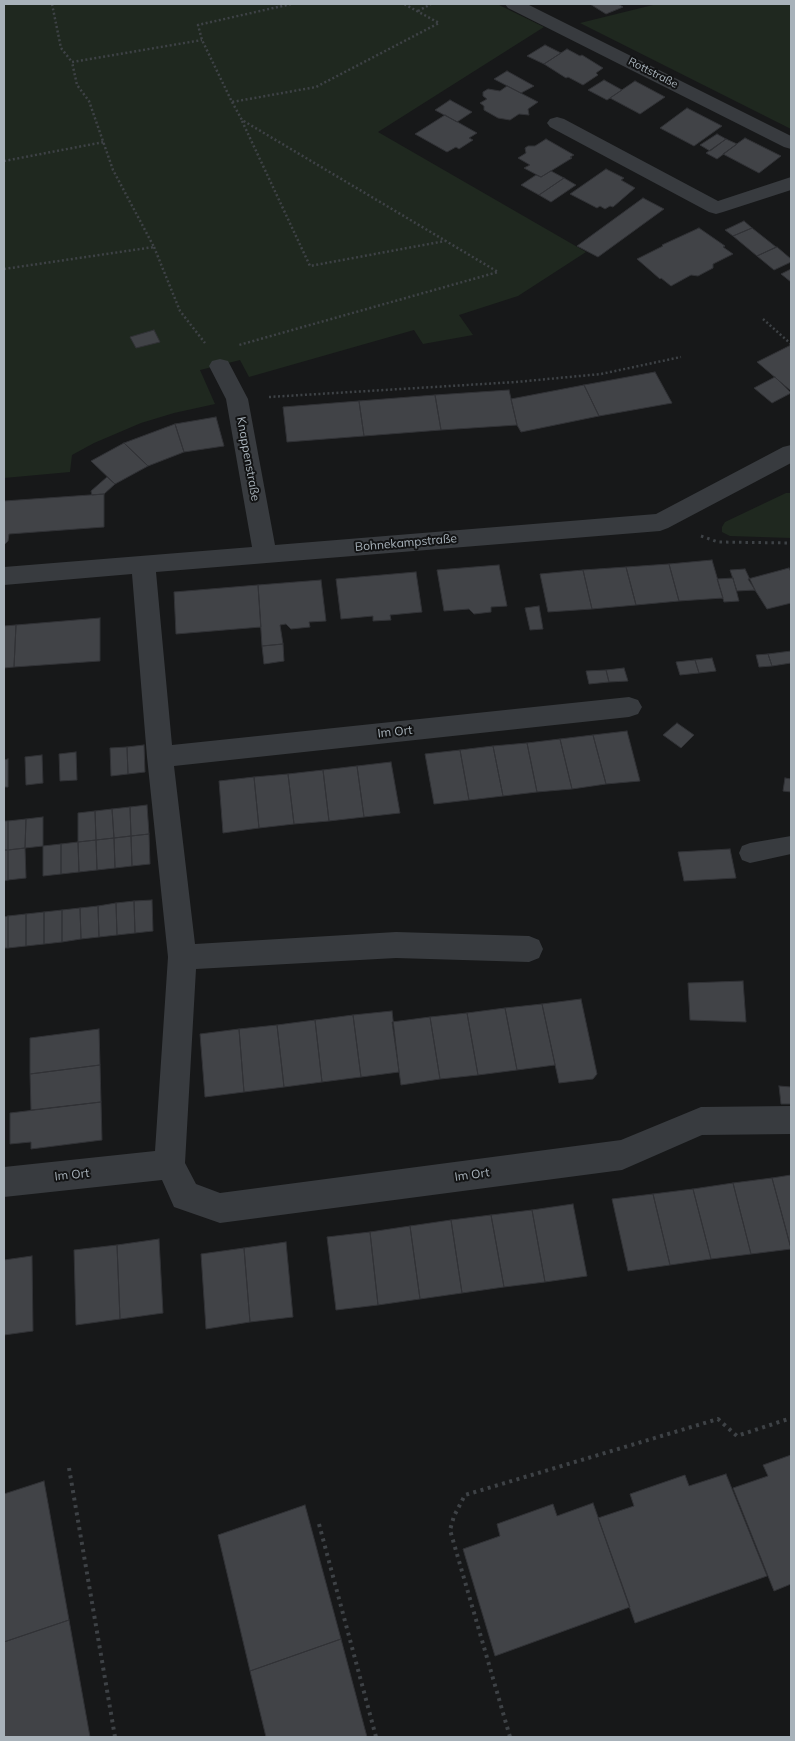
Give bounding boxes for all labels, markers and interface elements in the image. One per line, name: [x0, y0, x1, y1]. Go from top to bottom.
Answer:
street label: Rottstraße: [626, 55, 680, 91]
street label: Knappenstraße: [233, 416, 263, 502]
street label: Bohnekampstraße: [354, 531, 458, 555]
street label: Im Ort: [377, 723, 413, 741]
street label: Im Ort: [454, 1165, 490, 1185]
street label: Im Ort: [54, 1166, 90, 1184]

